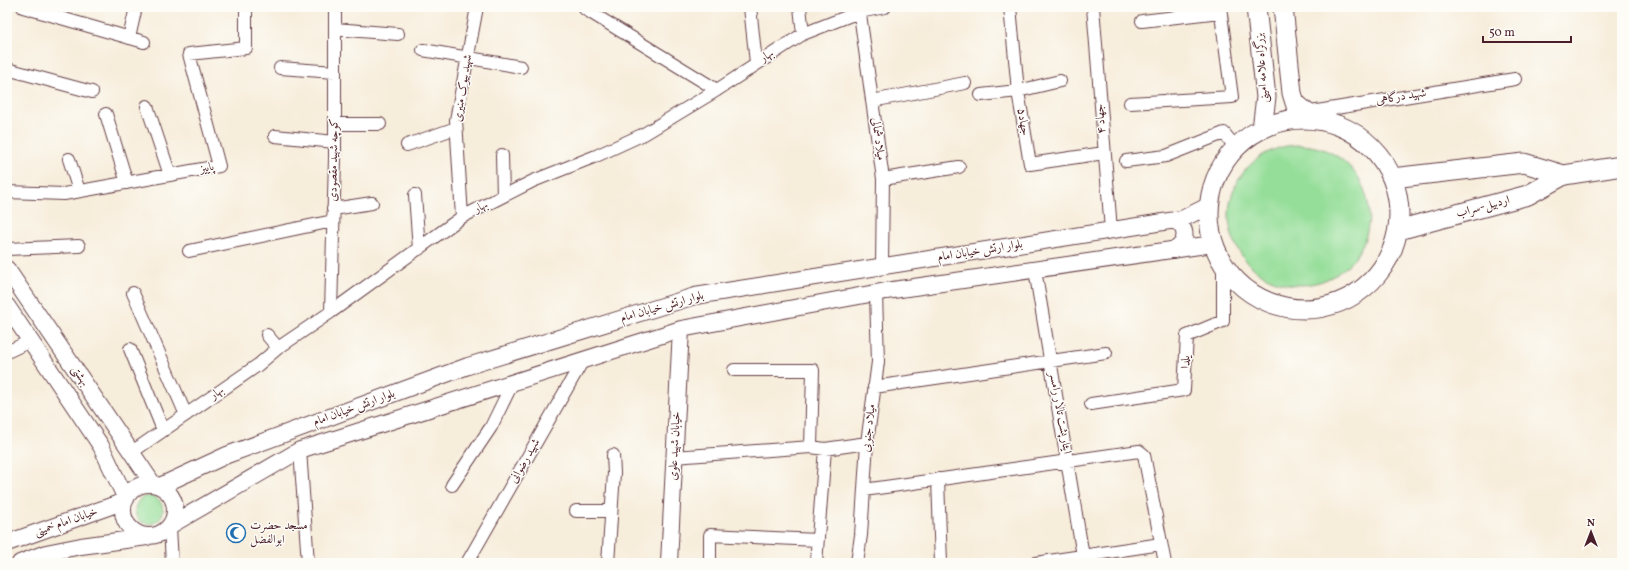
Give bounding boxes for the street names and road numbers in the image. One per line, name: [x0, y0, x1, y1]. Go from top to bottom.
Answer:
street label: بزرگراه علامه امینی: [1251, 33, 1272, 104]
street label: بهار: [756, 46, 777, 67]
street label: شهید بیوک منیری: [450, 53, 476, 123]
street label: شهید درگاهی: [1375, 84, 1427, 109]
street label: جهاد ۴: [1092, 103, 1110, 135]
street label: جهاد۵: [1013, 107, 1033, 137]
street label: میلاد شمالی: [867, 116, 889, 162]
street label: کوچه شهید مقصودی: [325, 118, 343, 202]
street label: پاییز: [197, 159, 216, 178]
street label: اردبیل-سراب: [1454, 192, 1512, 222]
street label: بهار: [470, 197, 491, 218]
street label: بلوار ارتش خیابان امام: [936, 236, 1024, 268]
street label: بلوار ارتش خیابان امام: [618, 287, 706, 328]
street label: یلدا: [1178, 354, 1194, 369]
street label: بهشتی: [67, 362, 93, 390]
street label: ایثار پشت تالار رامسر: [1045, 369, 1075, 456]
street label: بهار: [206, 382, 227, 404]
street label: بلوار ارتش خیابان امام: [311, 386, 398, 432]
street label: میلاد جنوبی: [858, 403, 880, 453]
street label: خیابان شهید علوی: [665, 411, 685, 481]
street label: شهید رضوانی: [506, 436, 544, 486]
street label: خیابان امام خمینی: [32, 504, 101, 542]

